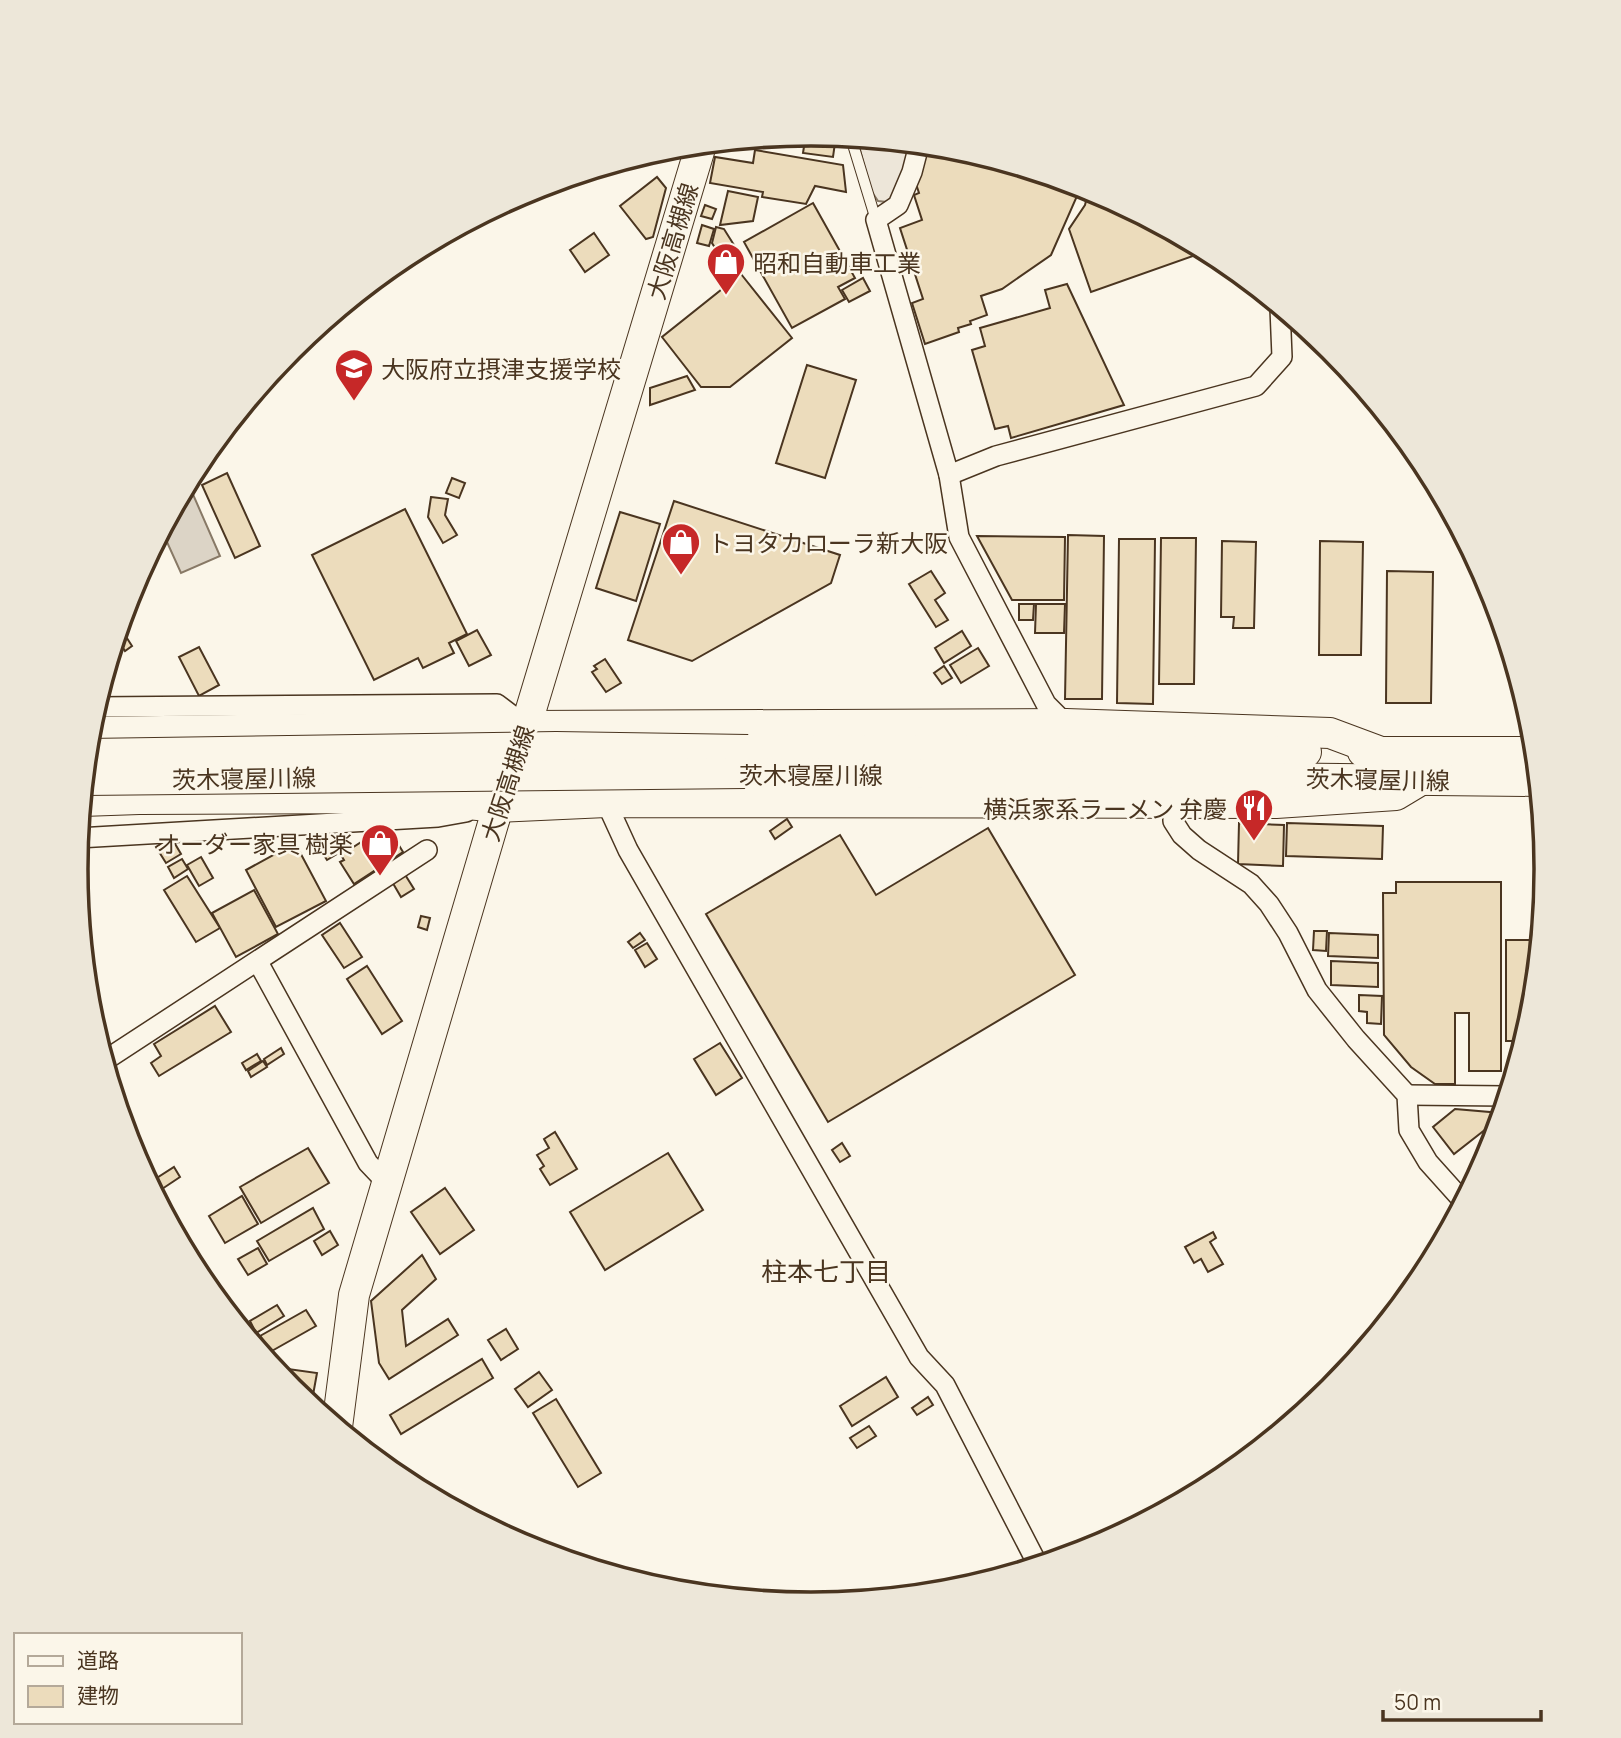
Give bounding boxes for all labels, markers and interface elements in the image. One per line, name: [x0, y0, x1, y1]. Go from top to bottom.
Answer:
street label: 大阪高槻線: [639, 179, 705, 303]
shop icon: 昭和自動車工業: [705, 241, 747, 296]
place label: 昭和自動車工業: [753, 246, 921, 279]
school or university icon: 大阪府立摂津支援学校: [333, 347, 375, 402]
place label: 大阪府立摂津支援学校: [381, 352, 621, 385]
shop icon: トヨタカローラ新大阪: [660, 521, 702, 576]
place label: トヨタカローラ新大阪: [708, 526, 948, 559]
street label: 大阪高槻線: [473, 721, 541, 845]
street label: 茨木寝屋川線: [739, 758, 883, 791]
street label: 茨木寝屋川線: [172, 760, 316, 796]
street label: 茨木寝屋川線: [1306, 761, 1450, 797]
restaurant icon: 横浜家系ラーメン 弁慶: [1233, 787, 1275, 842]
place label: 横浜家系ラーメン 弁慶: [983, 792, 1227, 825]
shop icon: オーダー家具 樹楽: [359, 822, 401, 877]
place label: オーダー家具 樹楽: [156, 827, 353, 860]
district label: 柱本七丁目: [761, 1253, 891, 1289]
legend: [14, 1633, 242, 1724]
text: 道路: [77, 1646, 119, 1674]
scale bar: [1383, 1678, 1540, 1722]
text: 建物: [77, 1681, 119, 1709]
text: 50 m: [1394, 1688, 1441, 1716]

